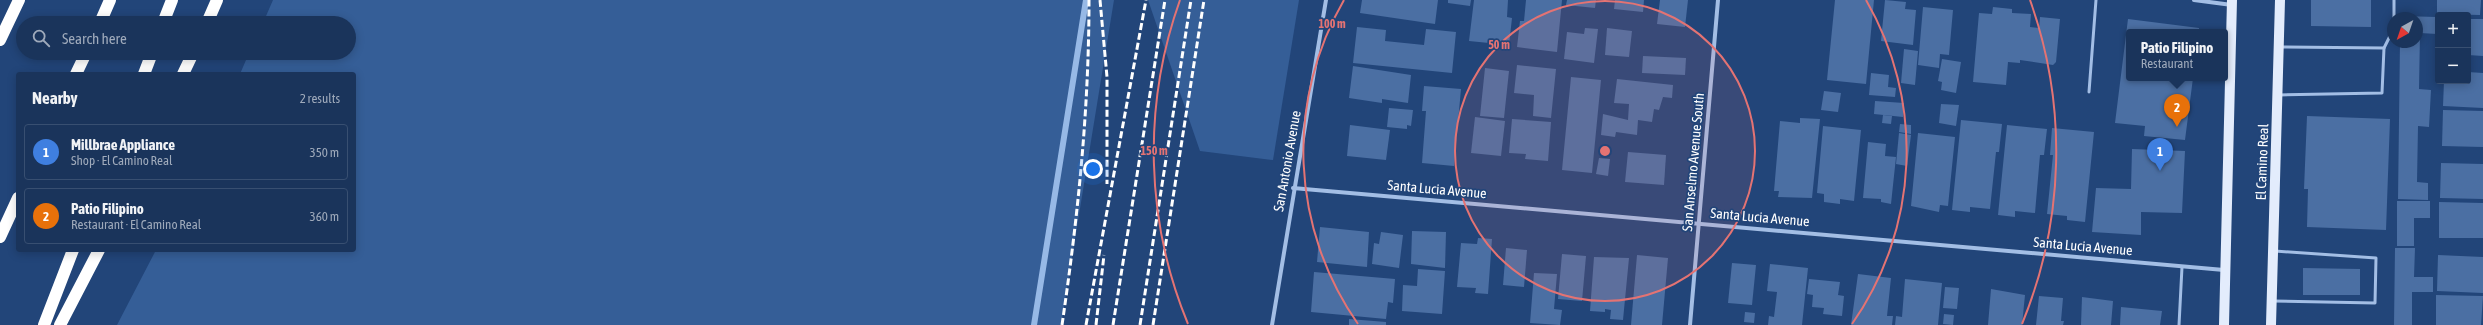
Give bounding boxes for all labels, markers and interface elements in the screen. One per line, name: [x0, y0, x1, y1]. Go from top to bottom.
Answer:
north arrow: [2387, 12, 2423, 48]
map controls: [2435, 12, 2471, 84]
button: +: [2435, 12, 2471, 48]
search box: [16, 16, 356, 60]
text: 100 m: [1318, 17, 1346, 31]
icon: search: [30, 27, 52, 49]
popup: [2126, 29, 2228, 81]
text: Search here: [62, 30, 127, 47]
text: 50 m: [1488, 38, 1510, 52]
text: Patio Filipino: [2141, 39, 2213, 56]
button: −: [2435, 48, 2471, 84]
text: Restaurant: [2141, 56, 2193, 71]
text: Nearby: [32, 88, 78, 108]
text: 2 results: [300, 91, 340, 106]
street label: San Anselmo Avenue South: [1679, 92, 1707, 232]
pin: 2: [2164, 94, 2190, 127]
street label: San Antonio Avenue: [1270, 109, 1304, 213]
street label: El Camino Real: [2253, 123, 2271, 201]
text: Millbrae Appliance: [71, 136, 175, 153]
pin: 1: [2147, 138, 2173, 171]
text: 150 m: [1140, 144, 1168, 158]
centre of rings: [1598, 144, 1612, 158]
text: 1: [43, 145, 49, 160]
text: 350 m: [310, 145, 339, 160]
text: Shop · El Camino Real: [71, 153, 172, 168]
your location: [1083, 159, 1103, 179]
street label: Santa Lucia Avenue: [1387, 177, 1487, 201]
text: Patio Filipino: [71, 200, 144, 217]
street label: Santa Lucia Avenue: [1710, 205, 1810, 229]
text: 2: [43, 209, 49, 224]
text: 360 m: [310, 209, 339, 224]
text: Restaurant · El Camino Real: [71, 217, 201, 232]
street label: Santa Lucia Avenue: [2033, 234, 2133, 258]

